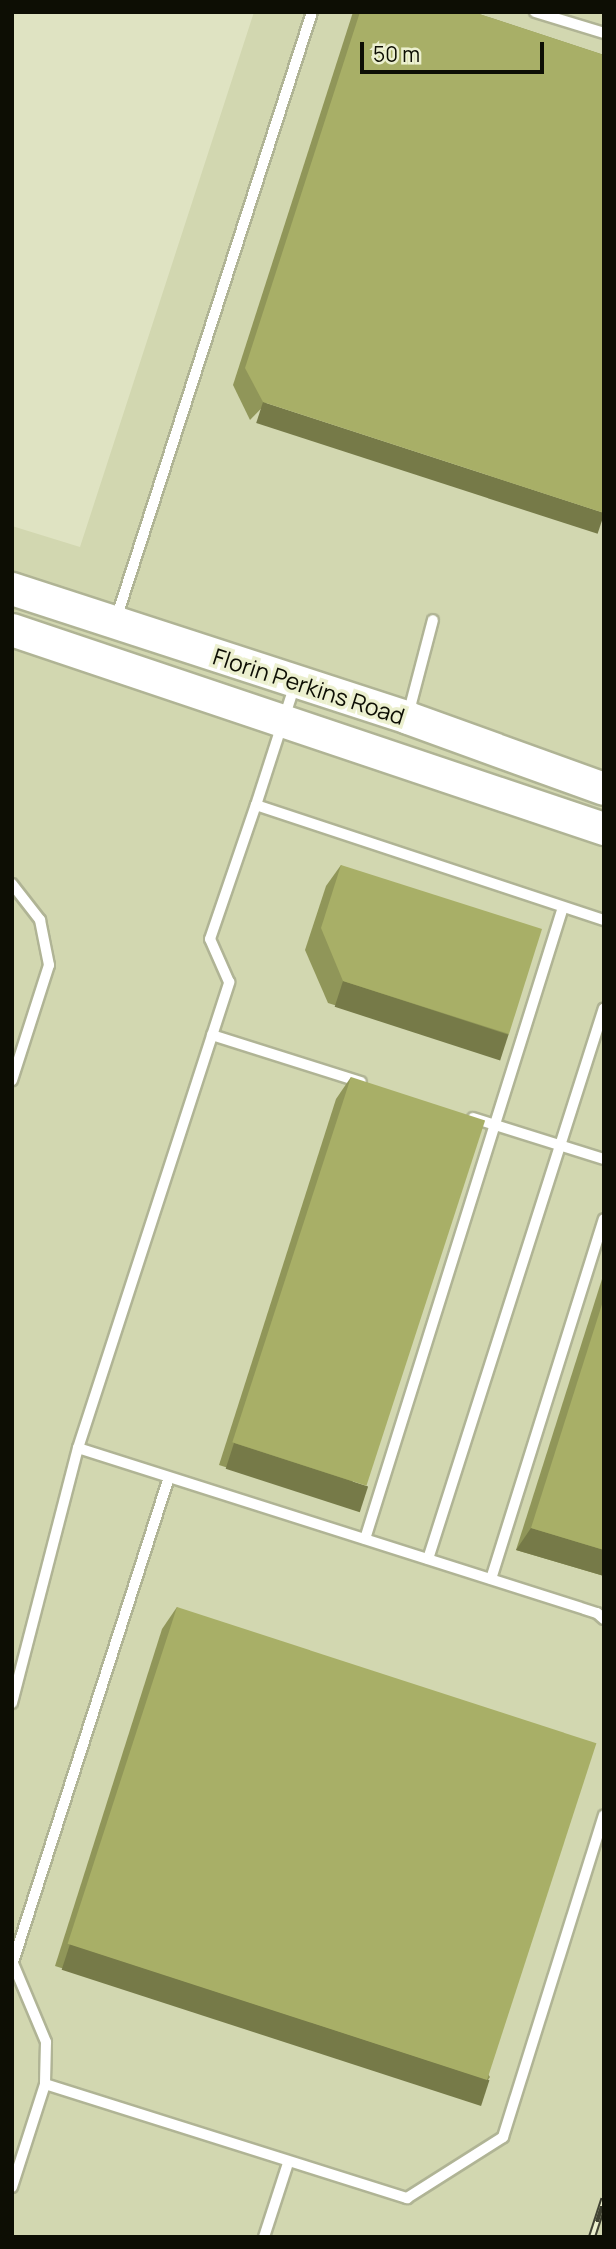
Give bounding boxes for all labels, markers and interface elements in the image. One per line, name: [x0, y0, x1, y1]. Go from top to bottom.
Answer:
scale bar: [364, 28, 548, 72]
text: 50 m: [373, 40, 420, 68]
street label: Florin Perkins Road: [210, 642, 408, 730]

